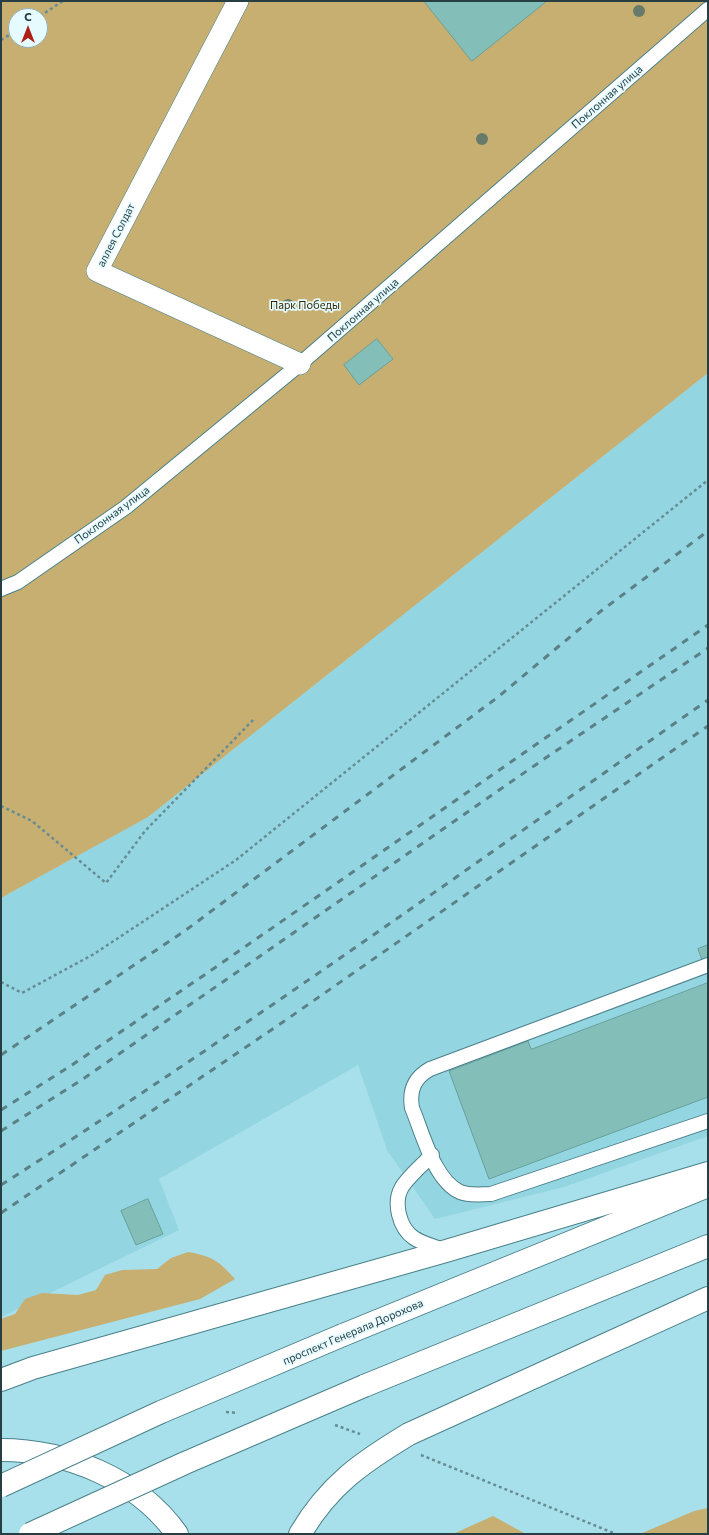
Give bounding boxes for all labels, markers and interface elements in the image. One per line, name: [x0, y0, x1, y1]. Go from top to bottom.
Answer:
north arrow: [8, 8, 48, 48]
text: С: [24, 10, 32, 23]
street label: Поклонная улица: [569, 63, 645, 131]
street label: аллея Солдат: [94, 201, 138, 269]
street label: Поклонная улица: [325, 276, 401, 344]
park label: Парк Победы: [270, 298, 340, 312]
street label: Поклонная улица: [72, 483, 152, 547]
street label: проспект Генерала Дорохова: [281, 1296, 425, 1368]

